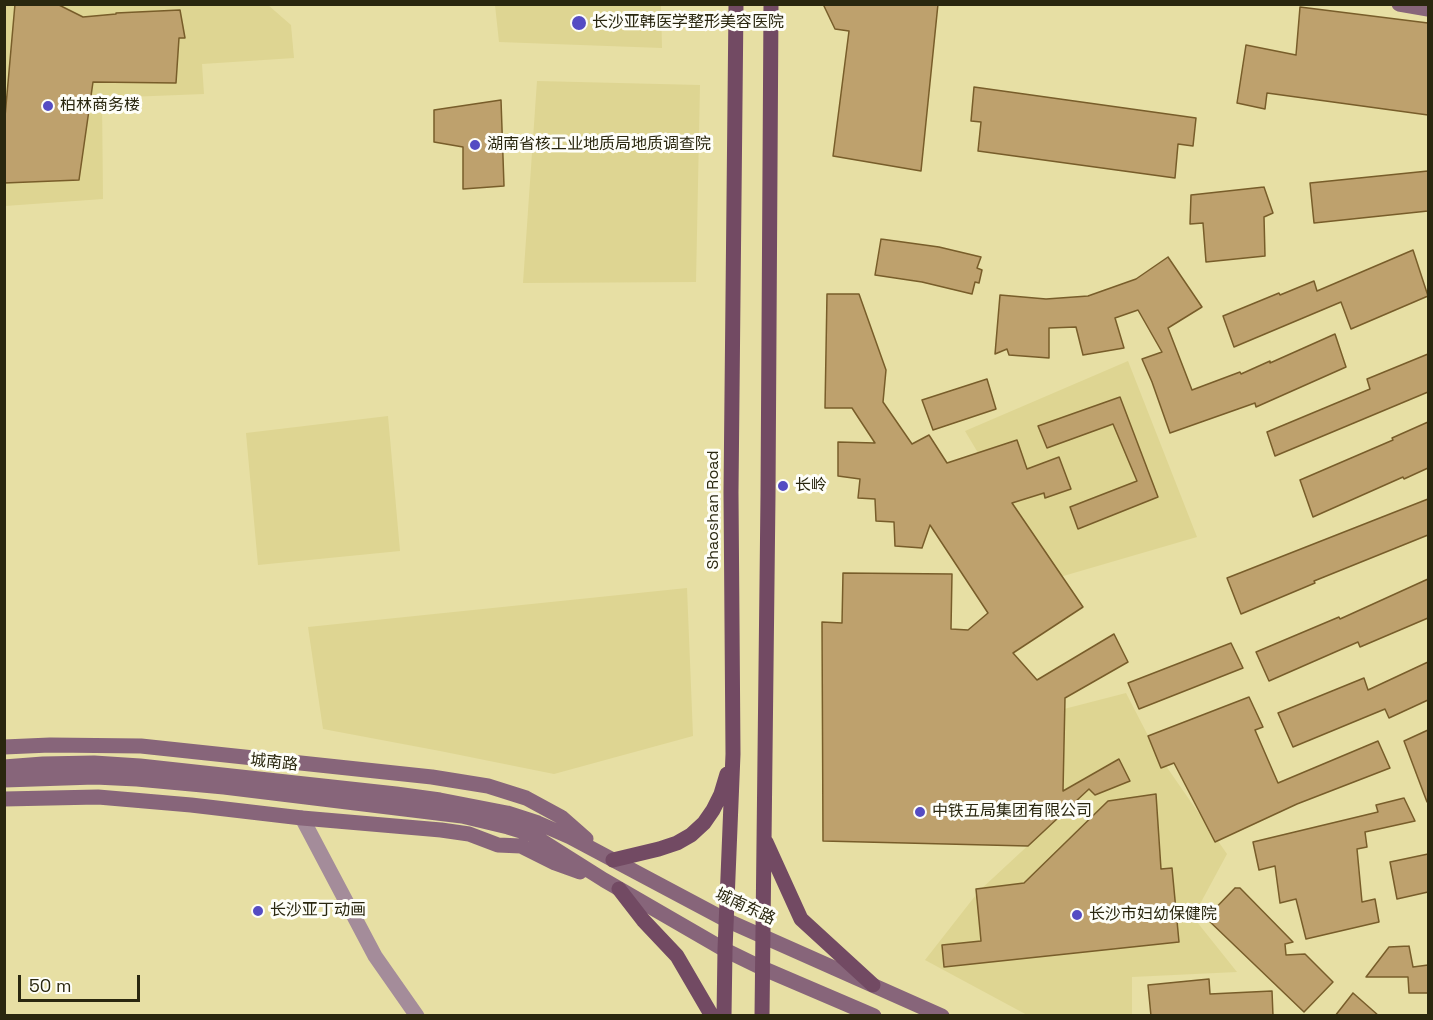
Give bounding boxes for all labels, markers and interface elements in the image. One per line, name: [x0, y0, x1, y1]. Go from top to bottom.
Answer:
place label: 长沙亚韩医学整形美容医院: [592, 13, 784, 33]
marker: 长沙亚韩医学整形美容医院: [570, 14, 588, 32]
place label: 柏林商务楼: [60, 96, 140, 116]
marker: 柏林商务楼: [41, 99, 55, 113]
place label: 湖南省核工业地质局地质调查院: [487, 135, 711, 155]
marker: 湖南省核工业地质局地质调查院: [468, 138, 482, 152]
street label: Shaoshan Road: [704, 450, 724, 570]
place label: 长岭: [795, 476, 827, 496]
marker: 长岭: [776, 479, 790, 493]
street label: 城南路: [249, 751, 299, 775]
place label: 中铁五局集团有限公司: [932, 802, 1092, 822]
marker: 中铁五局集团有限公司: [913, 805, 927, 819]
street label: 城南东路: [712, 885, 778, 929]
place label: 长沙亚丁动画: [270, 901, 366, 921]
marker: 长沙亚丁动画: [251, 904, 265, 918]
place label: 长沙市妇幼保健院: [1089, 905, 1217, 925]
marker: 长沙市妇幼保健院: [1070, 908, 1084, 922]
scale bar: [21, 963, 142, 1001]
text: 50 m: [29, 974, 71, 997]

